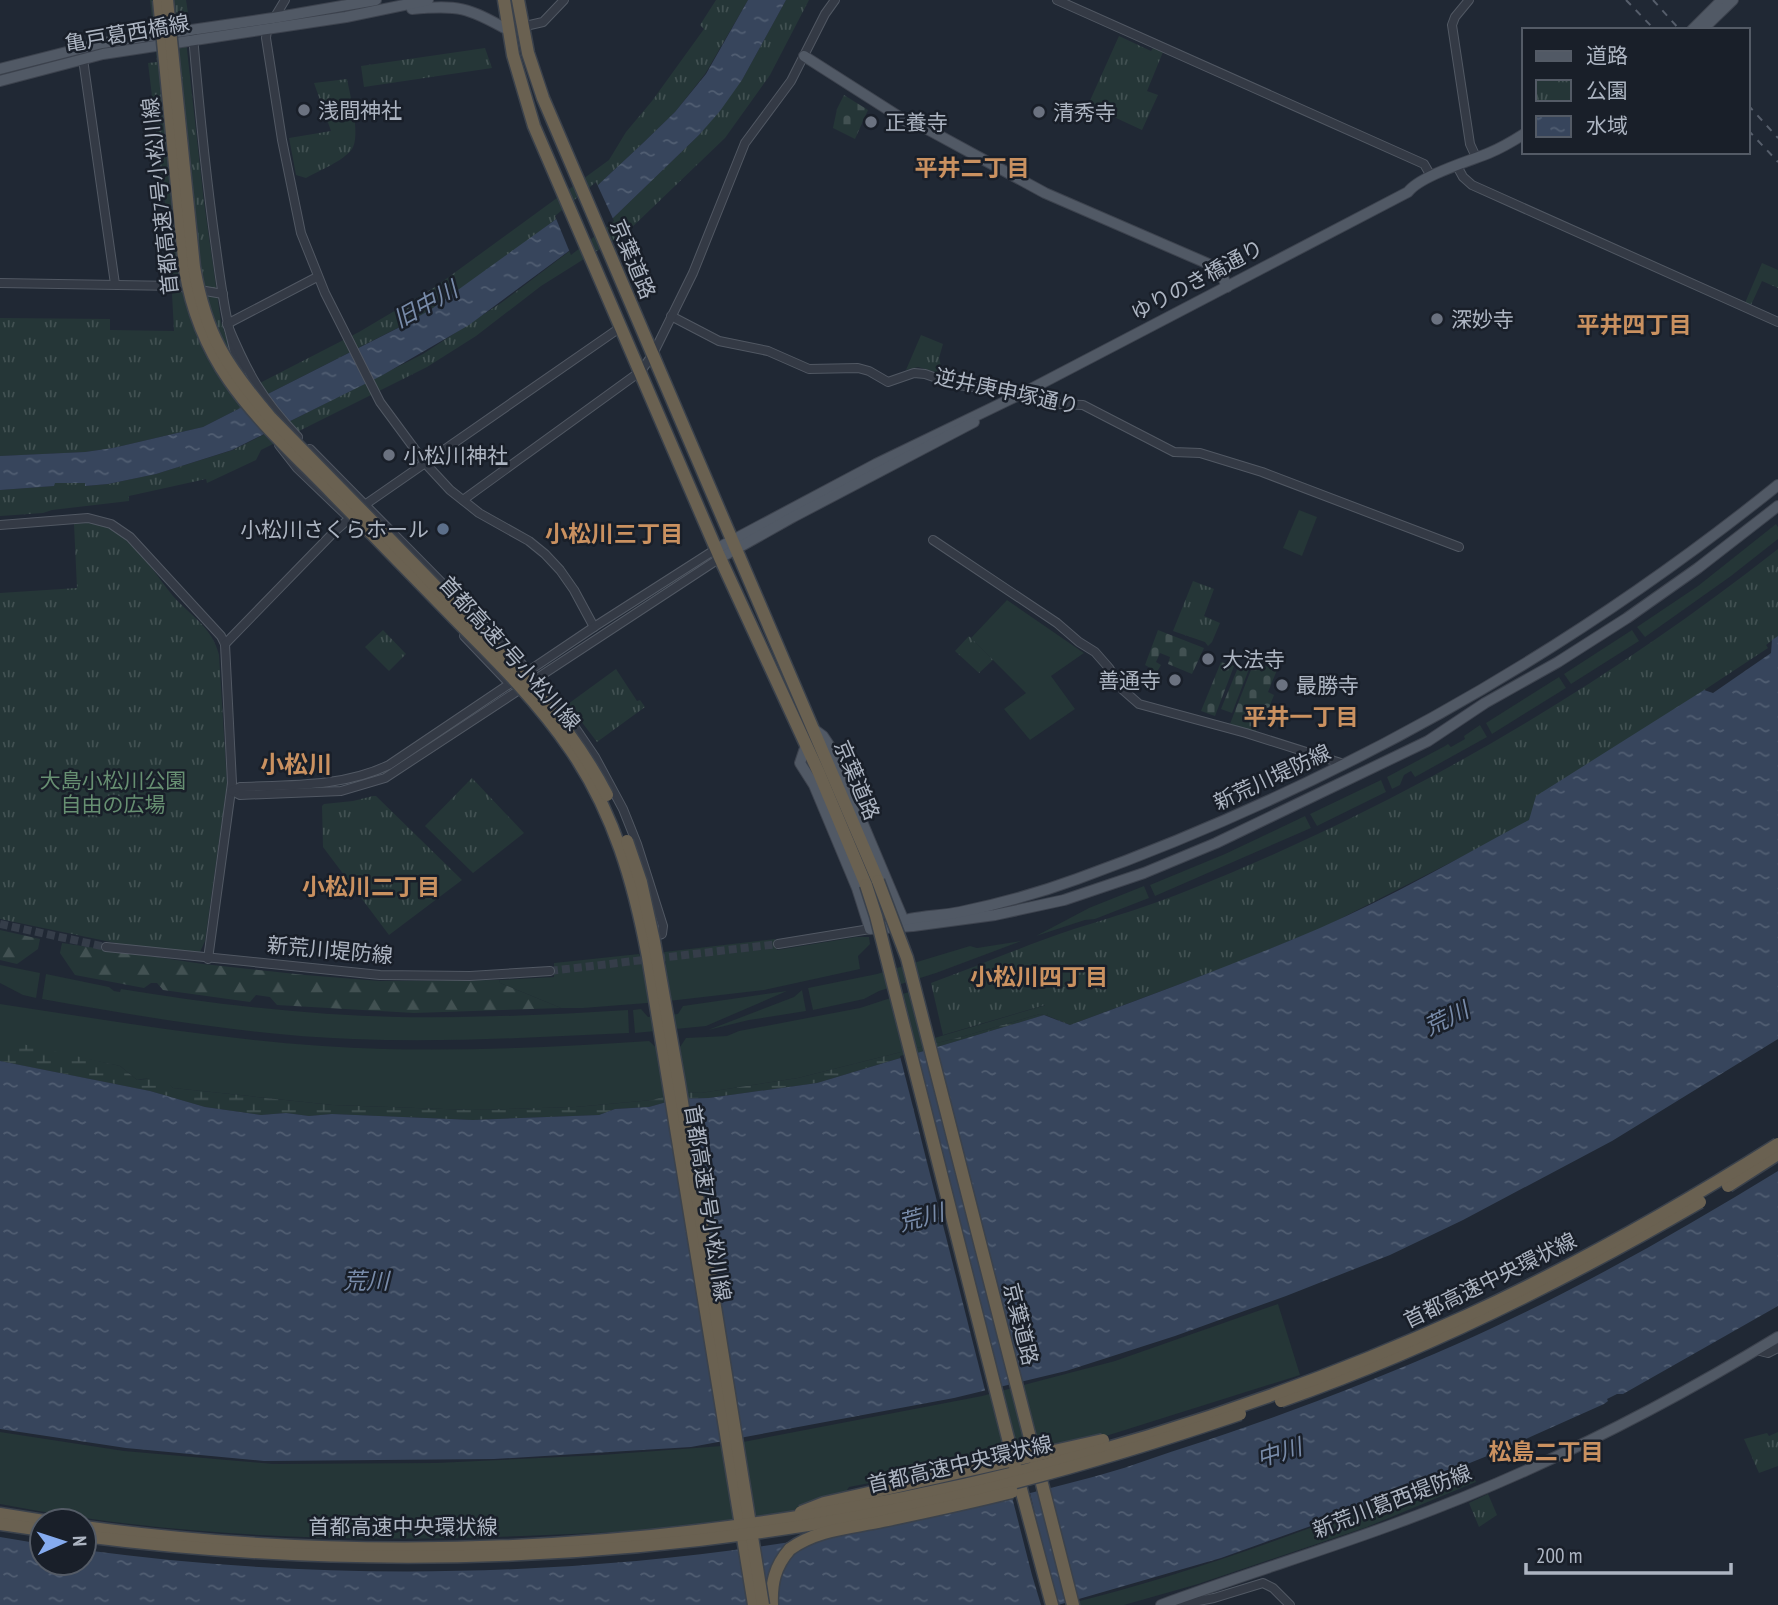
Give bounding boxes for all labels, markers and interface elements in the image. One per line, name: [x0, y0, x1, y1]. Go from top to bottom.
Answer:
street label: 亀戸葛西橋線: [63, 9, 191, 57]
legend: [1522, 28, 1750, 154]
text: 道路: [1586, 42, 1628, 69]
text: 公園: [1586, 77, 1628, 104]
street label: 首都高速7号小松川線: [136, 96, 184, 296]
place label: 浅間神社: [318, 97, 402, 124]
place label: 清秀寺: [1053, 99, 1116, 126]
marker: 浅間神社: [296, 102, 312, 118]
marker: 清秀寺: [1031, 104, 1047, 120]
place label: 正養寺: [885, 109, 948, 136]
text: 水域: [1586, 112, 1628, 139]
marker: 正養寺: [863, 114, 879, 130]
district label: 平井二丁目: [915, 153, 1030, 182]
street label: 京葉道路: [604, 215, 662, 303]
street label: ゆりのき橋通り: [1126, 234, 1268, 326]
water label: 旧中川: [388, 273, 465, 333]
place label: 深妙寺: [1451, 306, 1514, 333]
district label: 平井四丁目: [1577, 310, 1692, 339]
marker: 深妙寺: [1429, 311, 1445, 327]
street label: 逆井庚申塚通り: [932, 363, 1082, 419]
place label: 小松川神社: [403, 442, 508, 469]
marker: 小松川神社: [381, 447, 397, 463]
place label: 小松川さくらホール: [240, 516, 429, 543]
district label: 小松川三丁目: [545, 519, 683, 548]
marker: 小松川さくらホール: [435, 521, 451, 537]
street label: 首都高速7号小松川線: [434, 570, 586, 736]
place label: 大法寺: [1222, 646, 1285, 673]
marker: 大法寺: [1200, 651, 1216, 667]
place label: 善通寺: [1098, 667, 1161, 694]
marker: 善通寺: [1167, 672, 1183, 688]
place label: 最勝寺: [1296, 672, 1359, 699]
marker: 最勝寺: [1274, 677, 1290, 693]
district label: 平井一丁目: [1244, 702, 1359, 731]
street label: 京葉道路: [828, 736, 886, 824]
street label: 新荒川堤防線: [1209, 738, 1335, 816]
district label: 小松川: [260, 749, 332, 780]
park label: 大島小松川公園 自由の広場: [40, 767, 187, 818]
district label: 小松川二丁目: [302, 872, 440, 901]
street label: 新荒川堤防線: [266, 931, 394, 969]
district label: 小松川四丁目: [970, 962, 1108, 991]
water label: 荒川: [1419, 994, 1476, 1041]
street label: 首都高速7号小松川線: [679, 1103, 737, 1303]
water label: 荒川: [895, 1196, 950, 1237]
street label: 首都高速中央環状線: [1399, 1226, 1581, 1334]
water label: 荒川: [343, 1266, 392, 1295]
street label: 京葉道路: [998, 1280, 1044, 1368]
street label: 首都高速中央環状線: [865, 1430, 1055, 1498]
water label: 中川: [1253, 1431, 1308, 1473]
district label: 松島二丁目: [1489, 1437, 1604, 1466]
street label: 新荒川葛西堤防線: [1309, 1458, 1475, 1544]
north arrow: [28, 1507, 98, 1577]
street label: 首都高速中央環状線: [309, 1513, 498, 1540]
scale bar: [1526, 1532, 1731, 1576]
text: N: [68, 1535, 92, 1547]
text: 200 m: [1536, 1542, 1582, 1569]

